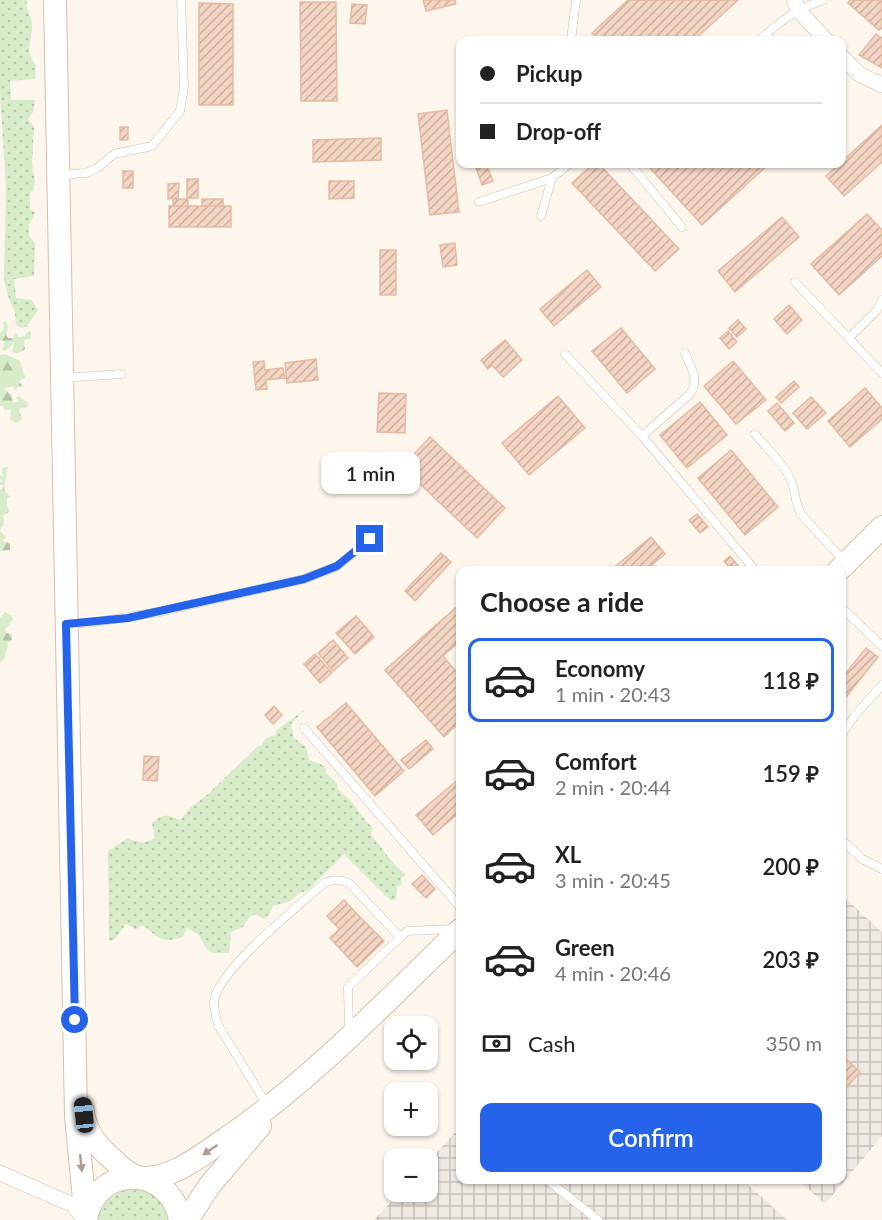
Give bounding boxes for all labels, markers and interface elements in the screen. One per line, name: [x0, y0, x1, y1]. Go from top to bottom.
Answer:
text: Pickup: [516, 60, 582, 87]
text: Drop-off: [516, 118, 601, 145]
callout: 1 min: [320, 452, 419, 494]
text: 1 min: [346, 461, 395, 485]
route end: [356, 525, 383, 552]
text: Choose a ride: [480, 585, 644, 618]
icon: car: [483, 653, 537, 707]
text: Economy: [555, 655, 645, 682]
text: 118 ₽: [762, 667, 819, 694]
text: 1 min · 20:43: [555, 682, 671, 706]
icon: car: [483, 746, 537, 800]
text: Comfort: [555, 748, 637, 775]
text: 159 ₽: [762, 760, 819, 787]
text: 2 min · 20:44: [555, 775, 671, 799]
icon: car: [483, 839, 537, 893]
text: XL: [555, 841, 581, 868]
text: 200 ₽: [762, 853, 819, 880]
text: 3 min · 20:45: [555, 868, 671, 892]
icon: car: [483, 932, 537, 986]
text: Green: [555, 934, 615, 961]
text: 203 ₽: [762, 946, 819, 973]
text: 4 min · 20:46: [555, 961, 671, 985]
route start: [61, 1006, 88, 1033]
map controls: [384, 1016, 438, 1202]
button: locate: [384, 1016, 438, 1070]
icon: cash: [480, 1027, 513, 1060]
text: Cash: [528, 1030, 575, 1057]
text: 350 m: [766, 1031, 822, 1055]
button: +: [384, 1082, 438, 1136]
car: [73, 1096, 95, 1134]
button: Confirm: [480, 1103, 822, 1172]
one-way arrow: [202, 1144, 218, 1155]
button: −: [384, 1148, 438, 1202]
one-way arrow: [76, 1154, 85, 1173]

